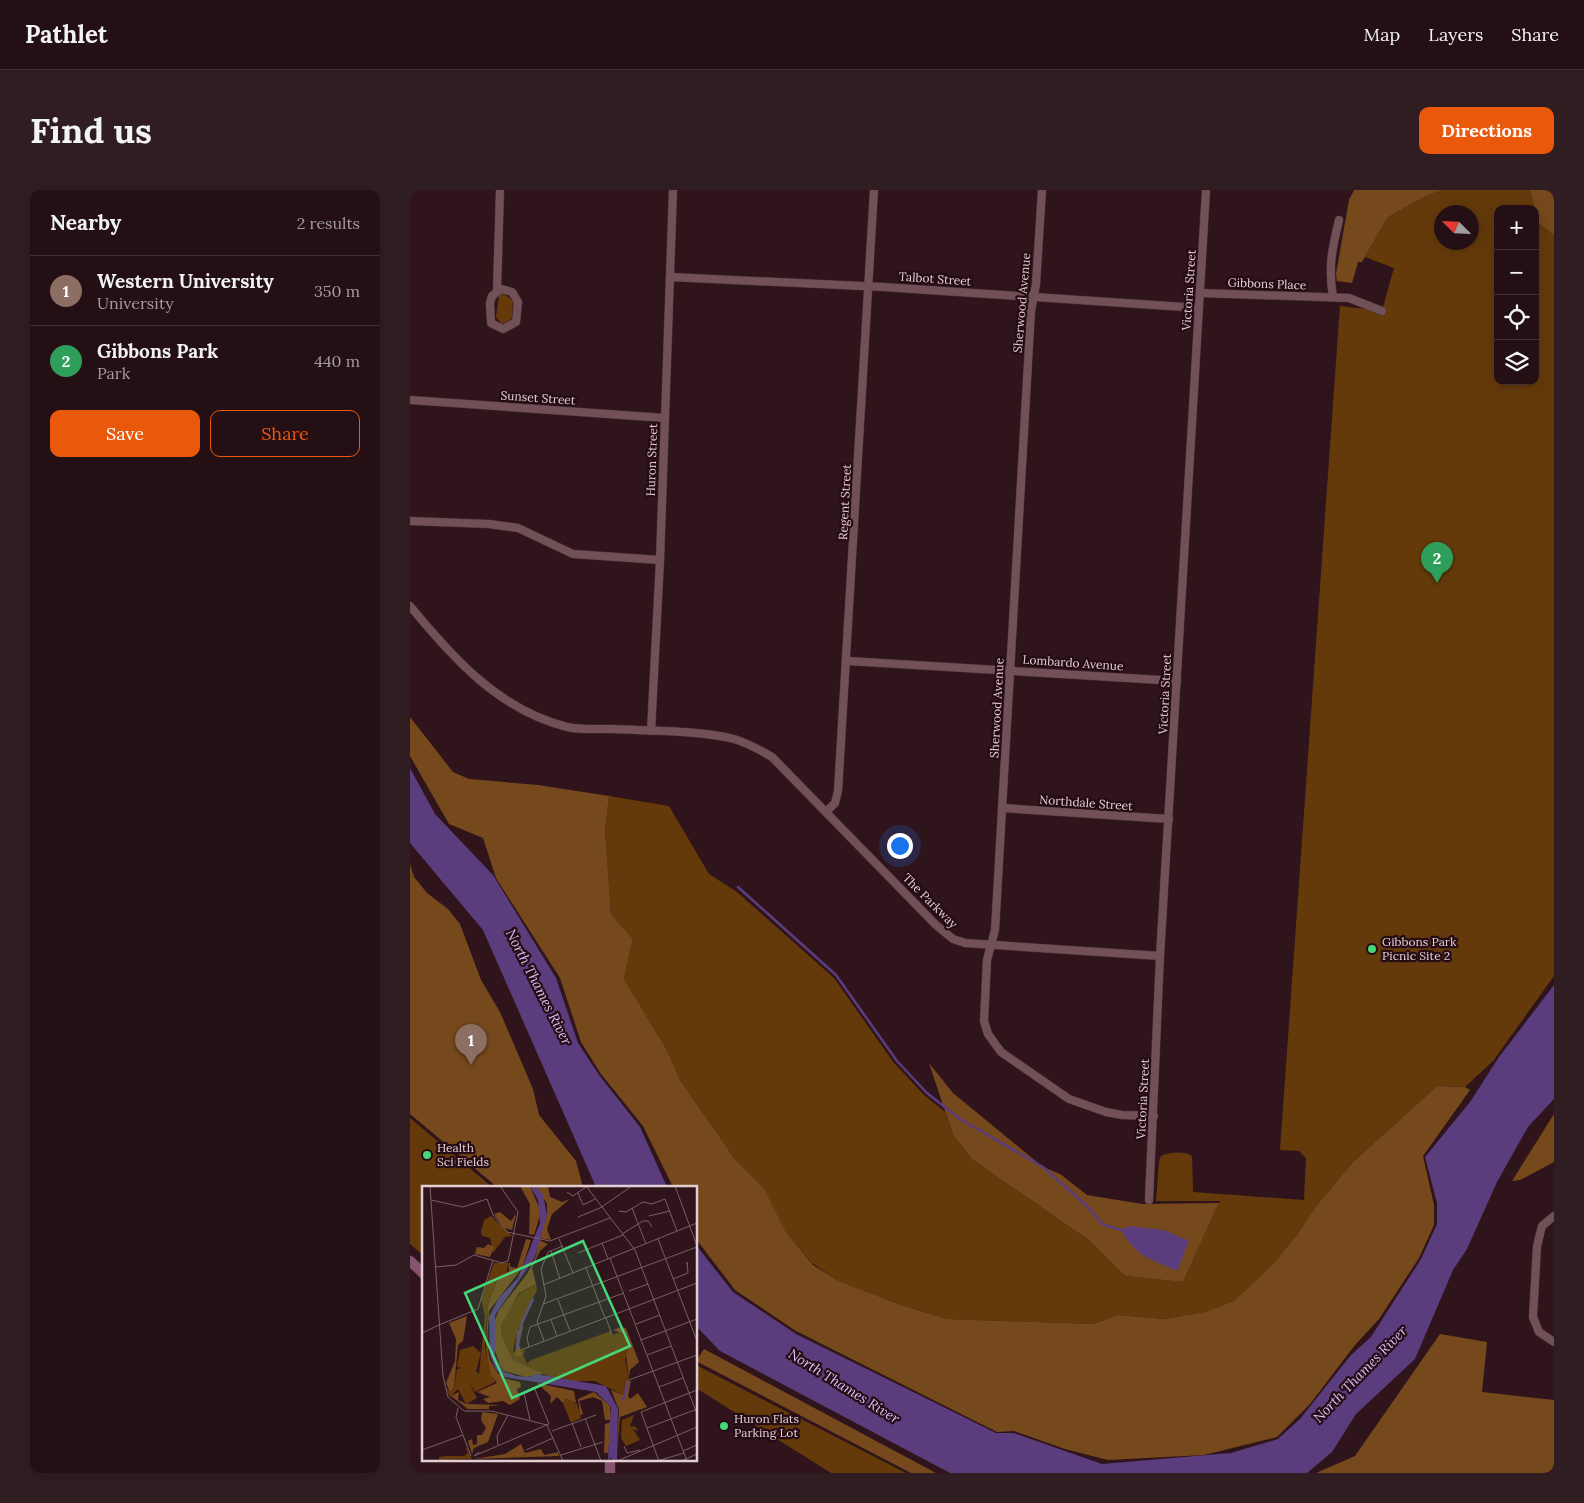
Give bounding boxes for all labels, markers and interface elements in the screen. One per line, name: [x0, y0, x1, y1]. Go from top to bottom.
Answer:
text: Pathlet: [25, 19, 108, 50]
text: Map: [1364, 23, 1400, 46]
text: Layers: [1428, 23, 1483, 46]
text: Share: [1511, 23, 1559, 46]
button: Directions: [1419, 107, 1554, 154]
text: Find us: [30, 108, 152, 153]
north arrow: [1434, 205, 1479, 250]
map controls: [1494, 205, 1539, 385]
button: +: [1494, 205, 1539, 250]
text: Nearby: [50, 209, 121, 236]
text: 2 results: [297, 213, 360, 233]
street label: Victoria Street: [1178, 249, 1199, 332]
button: −: [1494, 250, 1539, 295]
street label: Sherwood Avenue: [1010, 252, 1033, 354]
street label: Talbot Street: [898, 268, 972, 289]
text: Western University: [97, 269, 274, 293]
street label: Gibbons Place: [1227, 275, 1307, 292]
text: 1: [63, 281, 69, 301]
text: 350 m: [314, 281, 360, 301]
text: University: [97, 293, 174, 313]
button: locate: [1494, 295, 1539, 340]
text: Gibbons Park: [97, 339, 218, 363]
button: layers: [1494, 340, 1539, 385]
text: 2: [62, 351, 70, 371]
text: 440 m: [314, 351, 360, 371]
text: Park: [97, 363, 130, 383]
street label: Sunset Street: [500, 387, 576, 408]
button: Save: [50, 410, 200, 457]
button: Share: [210, 410, 360, 457]
street label: Huron Street: [643, 423, 660, 497]
street label: Regent Street: [835, 463, 854, 540]
pin: 2: [1421, 542, 1453, 583]
street label: Lombardo Avenue: [1022, 651, 1124, 674]
street label: Victoria Street: [1155, 653, 1174, 736]
street label: Sherwood Avenue: [986, 657, 1007, 758]
street label: Northdale Street: [1039, 792, 1134, 813]
your location: [887, 833, 913, 859]
street label: The Parkway: [900, 870, 961, 932]
water label: North Thames River: [502, 926, 576, 1049]
place label: Gibbons Park Picnic Site 2: [1382, 934, 1457, 963]
marker: Gibbons Park Picnic Site 2: [1366, 943, 1378, 955]
pin: 1: [455, 1024, 487, 1065]
street label: Victoria Street: [1133, 1058, 1152, 1141]
place label: Health Sci Fields: [437, 1140, 490, 1169]
marker: Health Sci Fields: [421, 1149, 433, 1161]
inset map: [422, 1186, 698, 1460]
water label: North Thames River: [1309, 1321, 1411, 1426]
water label: North Thames River: [785, 1345, 903, 1428]
place label: Huron Flats Parking Lot: [734, 1411, 799, 1440]
marker: Huron Flats Parking Lot: [718, 1420, 730, 1432]

